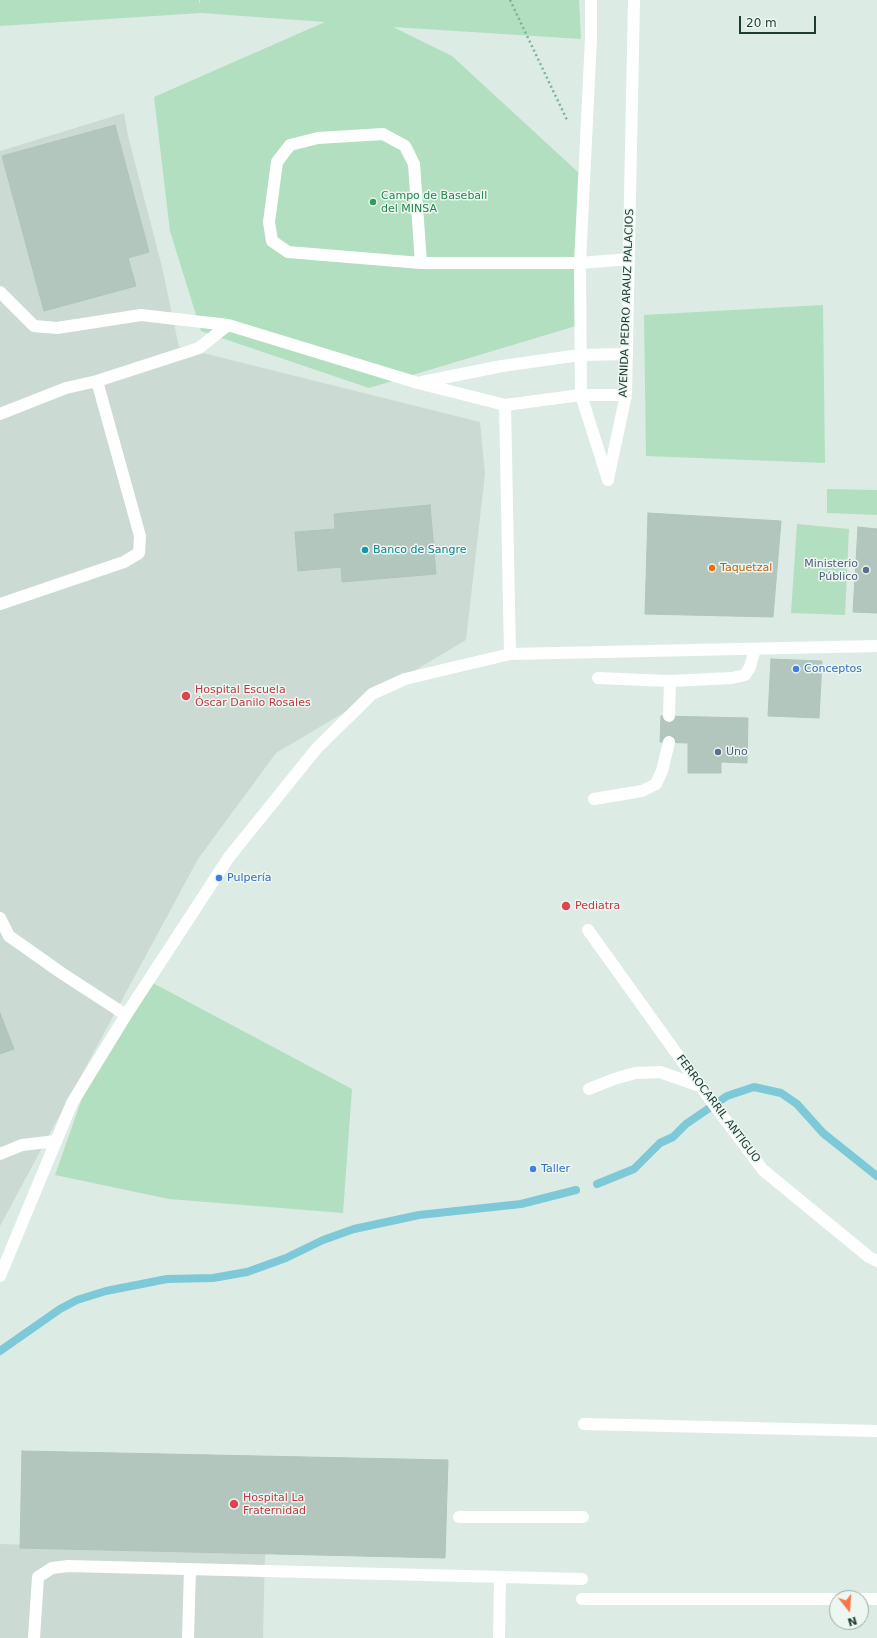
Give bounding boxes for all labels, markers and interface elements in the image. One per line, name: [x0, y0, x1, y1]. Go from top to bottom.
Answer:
scale bar: [741, 8, 818, 34]
text: 20 m: [746, 16, 777, 30]
place label: Campo de Baseball del MINSA: [381, 189, 487, 215]
marker: Campo de Baseball del MINSA: [368, 197, 378, 207]
street label: AVENIDA PEDRO ARAUZ PALACIOS: [617, 208, 637, 398]
place label: Banco de Sangre: [373, 543, 467, 557]
marker: Banco de Sangre: [360, 545, 370, 555]
place label: Ministerio Público: [804, 557, 858, 583]
place label: Taquetzal: [720, 561, 772, 575]
marker: Taquetzal: [707, 563, 717, 573]
marker: Ministerio Público: [861, 565, 871, 575]
place label: Conceptos: [804, 662, 862, 676]
marker: Conceptos: [791, 664, 801, 674]
place label: Hospital Escuela Óscar Danilo Rosales: [195, 683, 311, 709]
marker: Hospital Escuela Óscar Danilo Rosales: [180, 690, 192, 702]
place label: Uno: [726, 745, 748, 759]
marker: Uno: [713, 747, 723, 757]
place label: Pulpería: [227, 871, 272, 885]
marker: Pulpería: [214, 873, 224, 883]
place label: Pediatra: [575, 899, 620, 913]
marker: Pediatra: [560, 900, 572, 912]
street label: FERROCARRIL ANTIGUO: [673, 1053, 763, 1165]
place label: Taller: [541, 1162, 570, 1176]
marker: Taller: [528, 1164, 538, 1174]
place label: Hospital La Fraternidad: [243, 1491, 306, 1517]
marker: Hospital La Fraternidad: [228, 1498, 240, 1510]
north arrow: [829, 1590, 869, 1630]
text: N: [846, 1613, 859, 1629]

